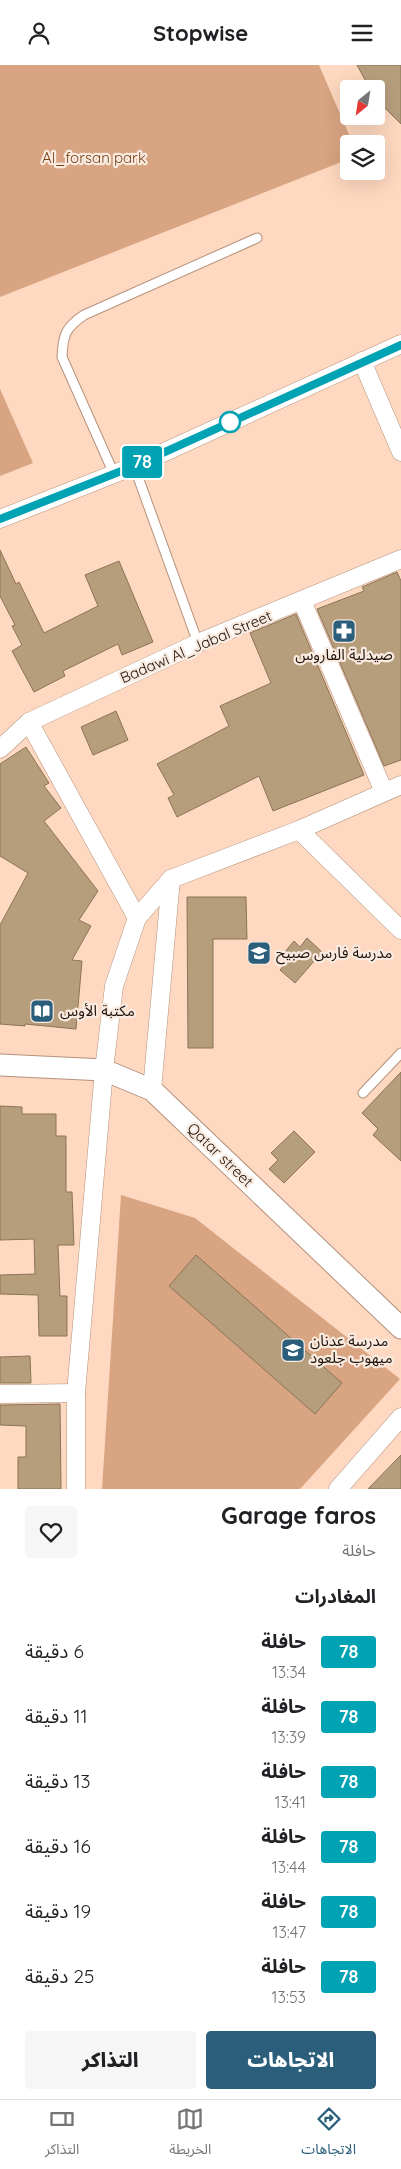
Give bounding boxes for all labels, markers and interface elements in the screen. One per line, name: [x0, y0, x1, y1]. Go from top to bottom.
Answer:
icon: person: [25, 19, 53, 47]
text: Stopwise: [153, 19, 248, 47]
icon: menu: [348, 19, 376, 47]
north arrow: [340, 80, 385, 125]
map controls: [340, 80, 385, 180]
button: layers: [340, 135, 385, 180]
park label: Al_forsan park: [42, 148, 146, 167]
unlabelled marker: [219, 411, 241, 433]
line badge: 78: [120, 446, 164, 478]
text: 78: [132, 450, 152, 473]
street label: Badawi Al_Jabal Street: [117, 606, 275, 687]
pharmacy icon: صيدلية الفاروس: [331, 618, 357, 644]
place label: صيدلية الفاروس: [295, 645, 393, 664]
school or university icon: مدرسة فارس صبيح: [246, 940, 272, 966]
place label: مدرسة فارس صبيح: [276, 943, 392, 965]
library icon: مكتبة الأوس: [29, 998, 55, 1024]
place label: مكتبة الأوس: [60, 1001, 135, 1020]
street label: Qatar street: [183, 1119, 257, 1191]
place label: مدرسة عدنان ميهوب جلعود: [310, 1331, 393, 1367]
school or university icon: مدرسة عدنان ميهوب جلعود: [280, 1337, 306, 1363]
text: Garage faros: [221, 1500, 376, 1530]
button: heart: [25, 1506, 77, 1558]
text: حافلة: [342, 1540, 376, 1560]
text: المغادرات: [295, 1584, 376, 1608]
text: حافلة: [261, 1629, 306, 1653]
text: 6 دقيقة: [25, 1639, 84, 1663]
text: 78: [339, 1640, 358, 1663]
text: 13:34: [272, 1662, 306, 1682]
text: حافلة: [261, 1694, 306, 1718]
text: 11 دقيقة: [25, 1704, 88, 1728]
text: 78: [339, 1705, 358, 1728]
text: 13:39: [271, 1727, 306, 1747]
text: حافلة: [261, 1759, 306, 1783]
text: 13 دقيقة: [25, 1769, 90, 1793]
text: 78: [339, 1770, 358, 1793]
text: 13:41: [274, 1792, 306, 1812]
text: حافلة: [261, 1824, 306, 1848]
text: 16 دقيقة: [25, 1834, 91, 1858]
text: 78: [339, 1835, 358, 1858]
text: 13:44: [272, 1857, 306, 1877]
text: حافلة: [261, 1889, 306, 1913]
text: 19 دقيقة: [25, 1899, 91, 1923]
text: 78: [339, 1900, 358, 1923]
text: 13:47: [273, 1922, 306, 1942]
text: حافلة: [261, 1954, 306, 1978]
text: 25 دقيقة: [25, 1964, 94, 1988]
text: 78: [339, 1965, 358, 1988]
text: 13:53: [272, 1987, 306, 2007]
button: التذاكر: [25, 2031, 196, 2089]
button: الاتجاهات: [206, 2031, 376, 2089]
tab: التذاكر: [45, 2105, 79, 2164]
tab: الخريطة: [169, 2105, 211, 2164]
tab: الاتجاهات: [301, 2105, 356, 2164]

